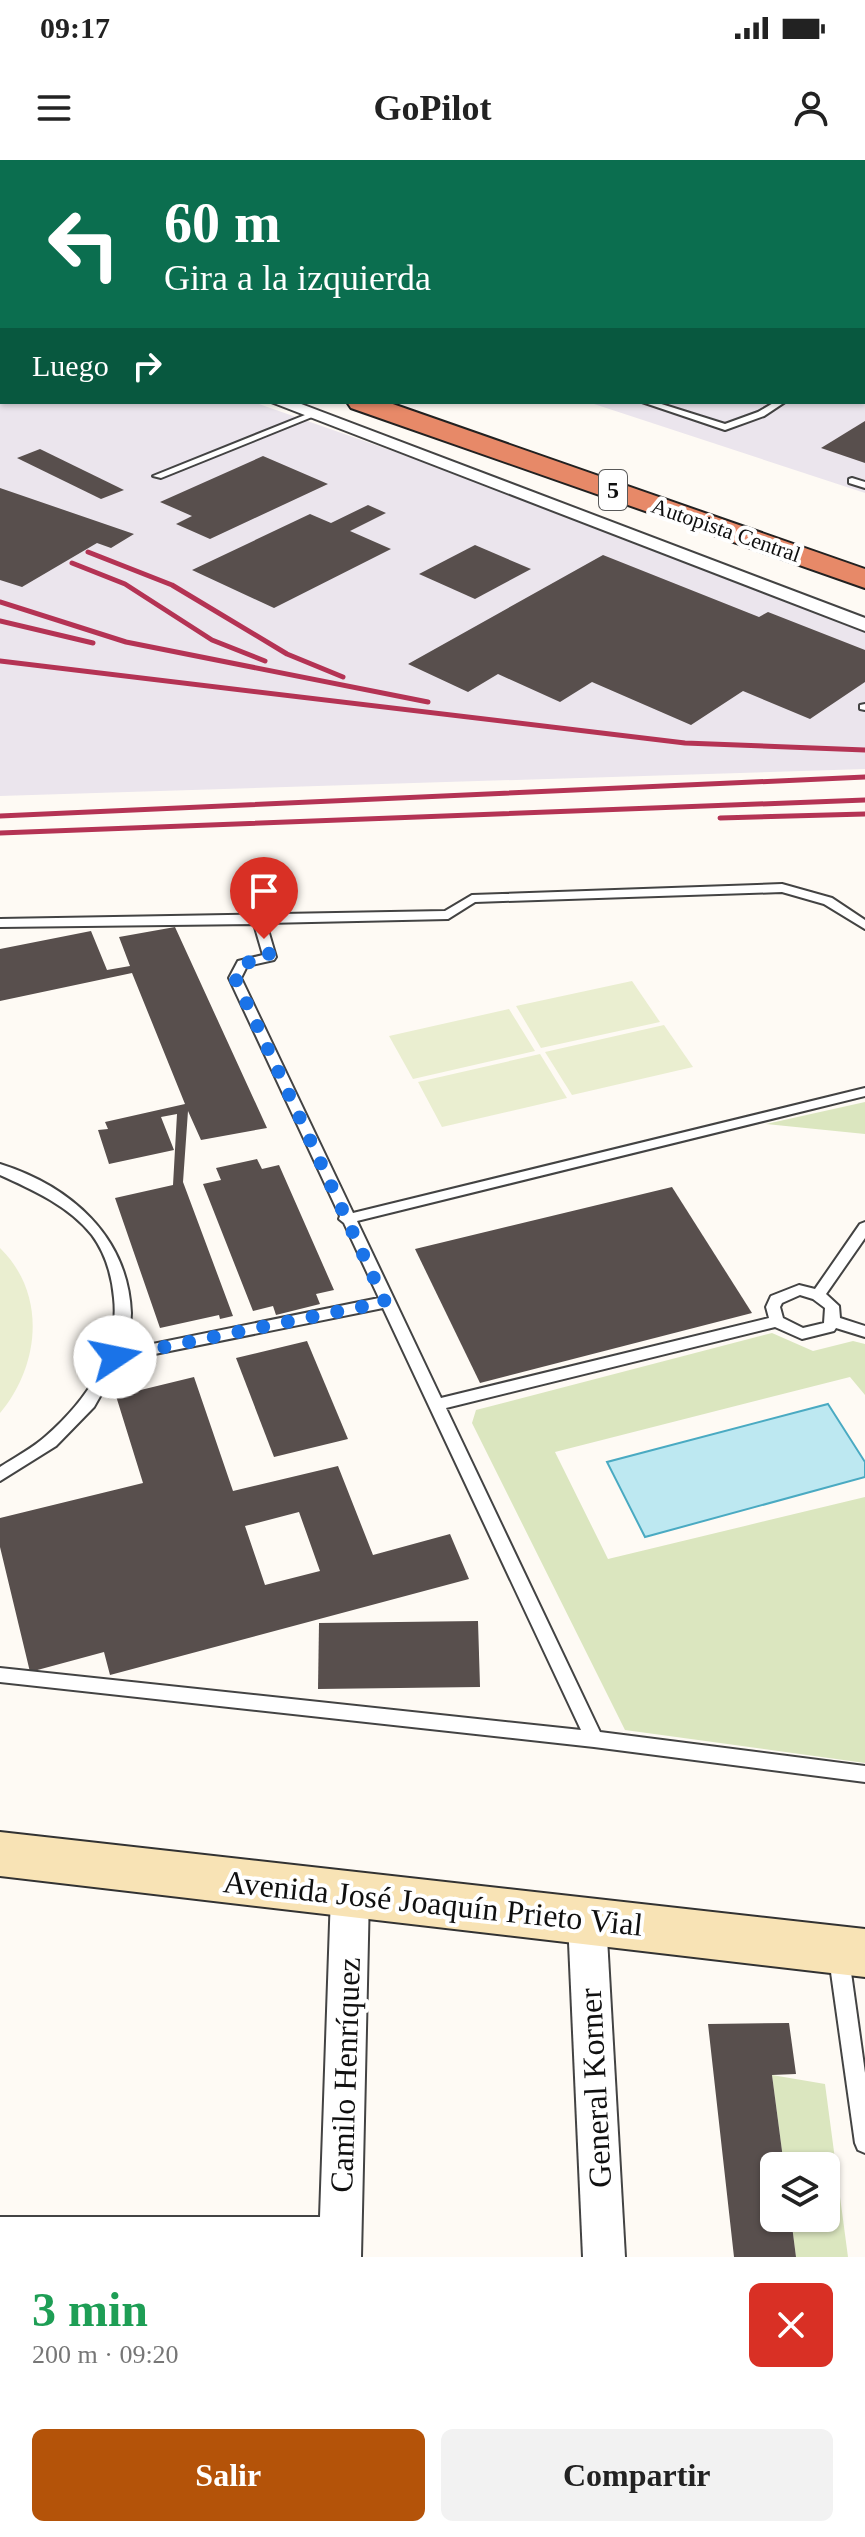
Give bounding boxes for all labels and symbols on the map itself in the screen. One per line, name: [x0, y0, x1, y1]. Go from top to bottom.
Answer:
road number: 5: [599, 470, 627, 510]
street label: Autopista Central: [648, 493, 804, 567]
pin: [230, 857, 298, 939]
position arrow: [73, 1315, 157, 1399]
street label: Avenida José Joaquín Prieto Vial: [221, 1863, 645, 1943]
street label: Camilo Henríquez: [323, 1957, 367, 2193]
street label: General Korner: [572, 1987, 618, 2189]

